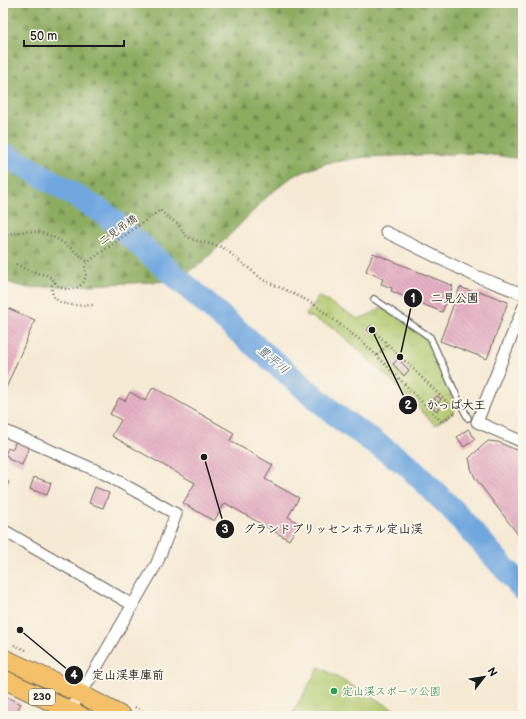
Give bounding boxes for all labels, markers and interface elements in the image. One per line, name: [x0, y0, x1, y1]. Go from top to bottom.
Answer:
scale bar: [24, 22, 124, 48]
text: 50 m: [30, 29, 57, 44]
street label: 二見吊橋: [96, 212, 140, 248]
callout: 二見公園: [403, 286, 487, 310]
text: 1: [410, 291, 416, 306]
text: 二見公園: [431, 291, 479, 306]
water label: 豊平川: [254, 343, 292, 377]
callout: かっぱ大王: [398, 393, 494, 417]
text: 2: [404, 398, 412, 413]
text: かっぱ大王: [426, 398, 486, 413]
callout: グランドブリッセンホテル定山渓: [215, 517, 431, 541]
text: 3: [221, 522, 229, 537]
text: グランドブリッセンホテル定山渓: [243, 522, 423, 537]
north arrow: [464, 657, 504, 697]
callout: 定山渓車庫前: [64, 663, 172, 687]
text: N: [484, 665, 500, 679]
text: 4: [70, 668, 78, 683]
text: 定山渓車庫前: [92, 668, 164, 683]
place label: 定山渓スポーツ公園: [342, 685, 441, 698]
marker: 定山渓スポーツ公園: [329, 686, 339, 696]
road number: 230: [29, 689, 55, 705]

